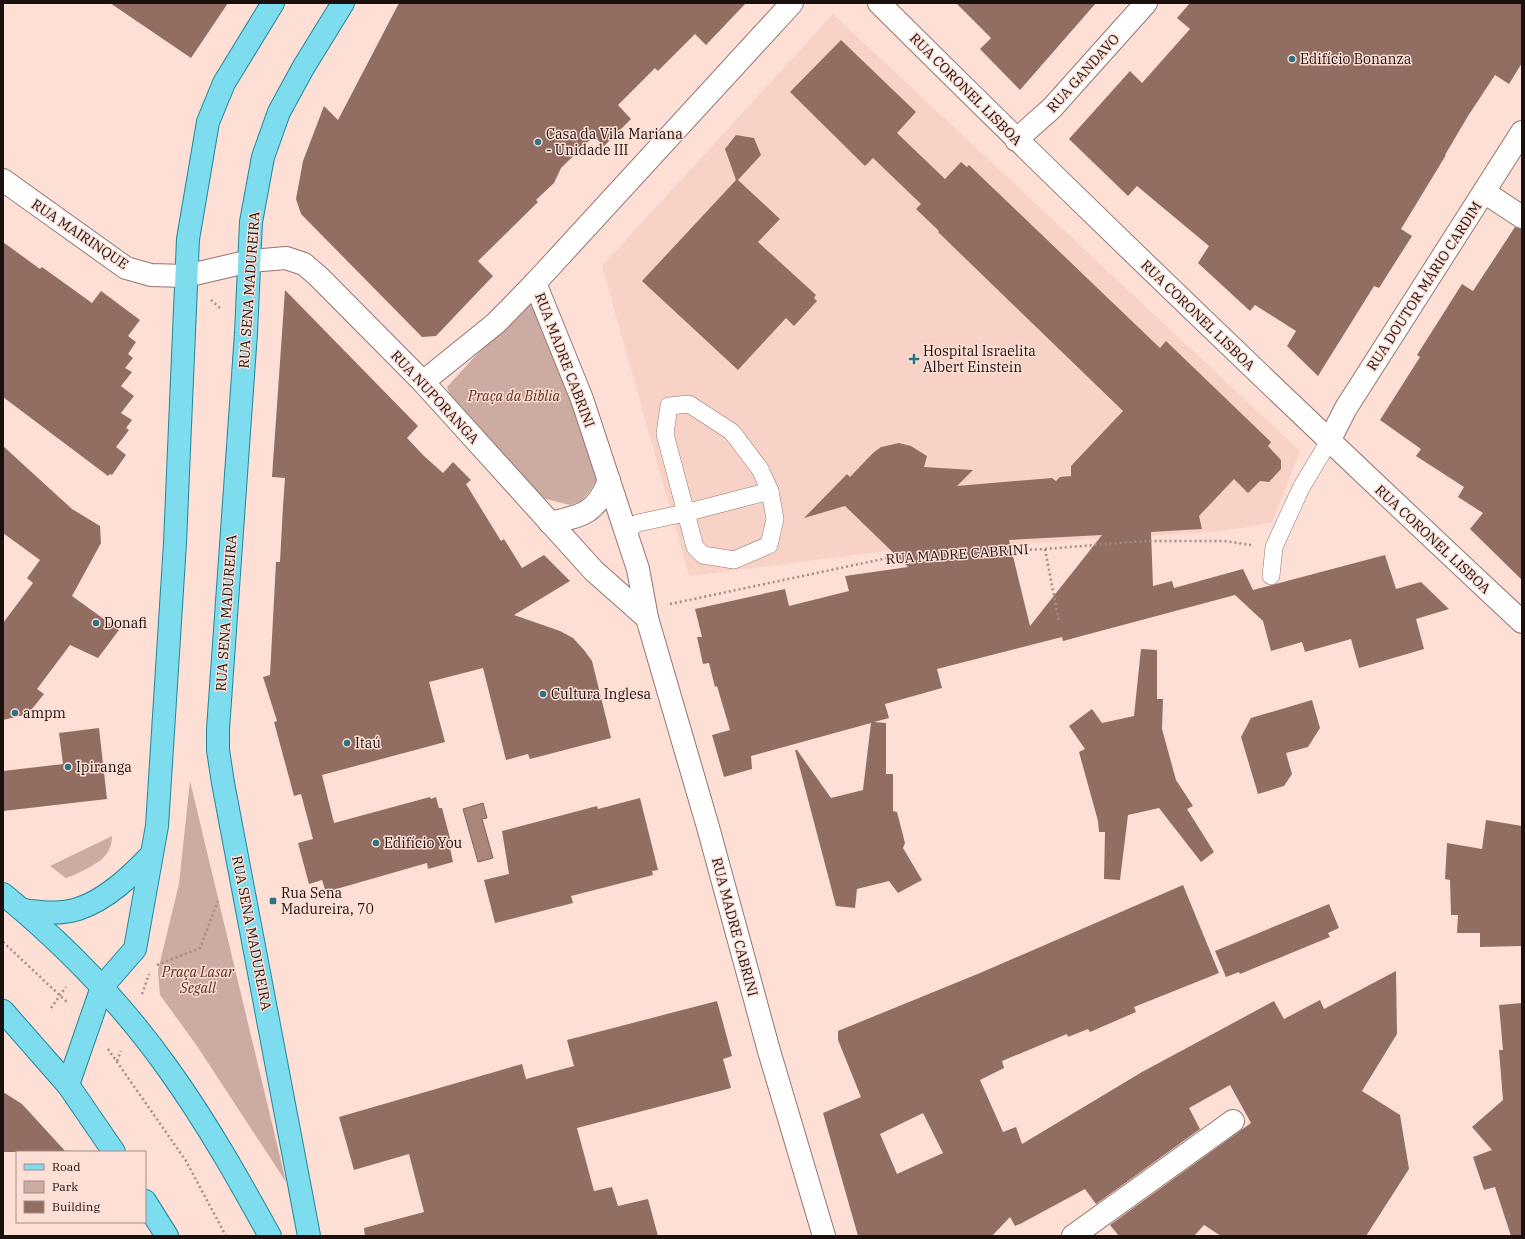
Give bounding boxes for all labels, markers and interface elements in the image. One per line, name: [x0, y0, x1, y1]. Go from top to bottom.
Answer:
street label: RUA CORONEL LISBOA: [906, 29, 1026, 149]
street label: RUA GANDAVO: [1043, 30, 1123, 116]
place label: Edifício Bonanza: [1300, 50, 1412, 68]
marker: Edifício Bonanza: [1287, 54, 1297, 64]
place label: Casa da Vila Mariana - Unidade III: [546, 125, 683, 159]
marker: Casa da Vila Mariana - Unidade III: [533, 137, 543, 147]
street label: RUA MAIRINQUE: [28, 195, 132, 273]
street label: RUA DOUTOR MÁRIO CARDIM: [1362, 197, 1486, 374]
street label: RUA SENA MADUREIRA: [235, 211, 263, 369]
street label: RUA CORONEL LISBOA: [1137, 256, 1259, 374]
street label: RUA MADRE CABRINI: [531, 290, 599, 430]
place label: Hospital Israelita Albert Einstein: [923, 342, 1036, 376]
street label: RUA NUPORANGA: [387, 346, 483, 448]
marker: Hospital Israelita Albert Einstein: [908, 353, 920, 365]
park label: Praça da Bíblia: [467, 387, 560, 405]
street label: RUA CORONEL LISBOA: [1371, 481, 1495, 598]
street label: RUA SENA MADUREIRA: [212, 534, 240, 692]
street label: RUA MADRE CABRINI: [885, 540, 1029, 568]
place label: Donafi: [104, 614, 147, 632]
marker: Donafi: [91, 618, 101, 628]
place label: Cultura Inglesa: [551, 685, 652, 703]
marker: Cultura Inglesa: [538, 689, 548, 699]
place label: ampm: [23, 704, 66, 722]
marker: ampm: [10, 708, 20, 718]
place label: Itaú: [355, 734, 381, 752]
marker: Itaú: [342, 738, 352, 748]
place label: Ipiranga: [76, 758, 132, 776]
marker: Ipiranga: [63, 762, 73, 772]
place label: Edifício You: [384, 834, 463, 852]
marker: Edifício You: [371, 838, 381, 848]
street label: RUA SENA MADUREIRA: [228, 854, 276, 1012]
street label: RUA MADRE CABRINI: [708, 856, 762, 999]
place label: Rua Sena Madureira, 70: [281, 884, 374, 918]
marker: Rua Sena Madureira, 70: [268, 896, 278, 906]
park label: Praça Lasar Segall: [161, 963, 235, 997]
legend: [16, 1151, 146, 1223]
text: Road: [52, 1159, 81, 1174]
text: Park: [52, 1179, 78, 1194]
text: Building: [52, 1199, 100, 1214]

